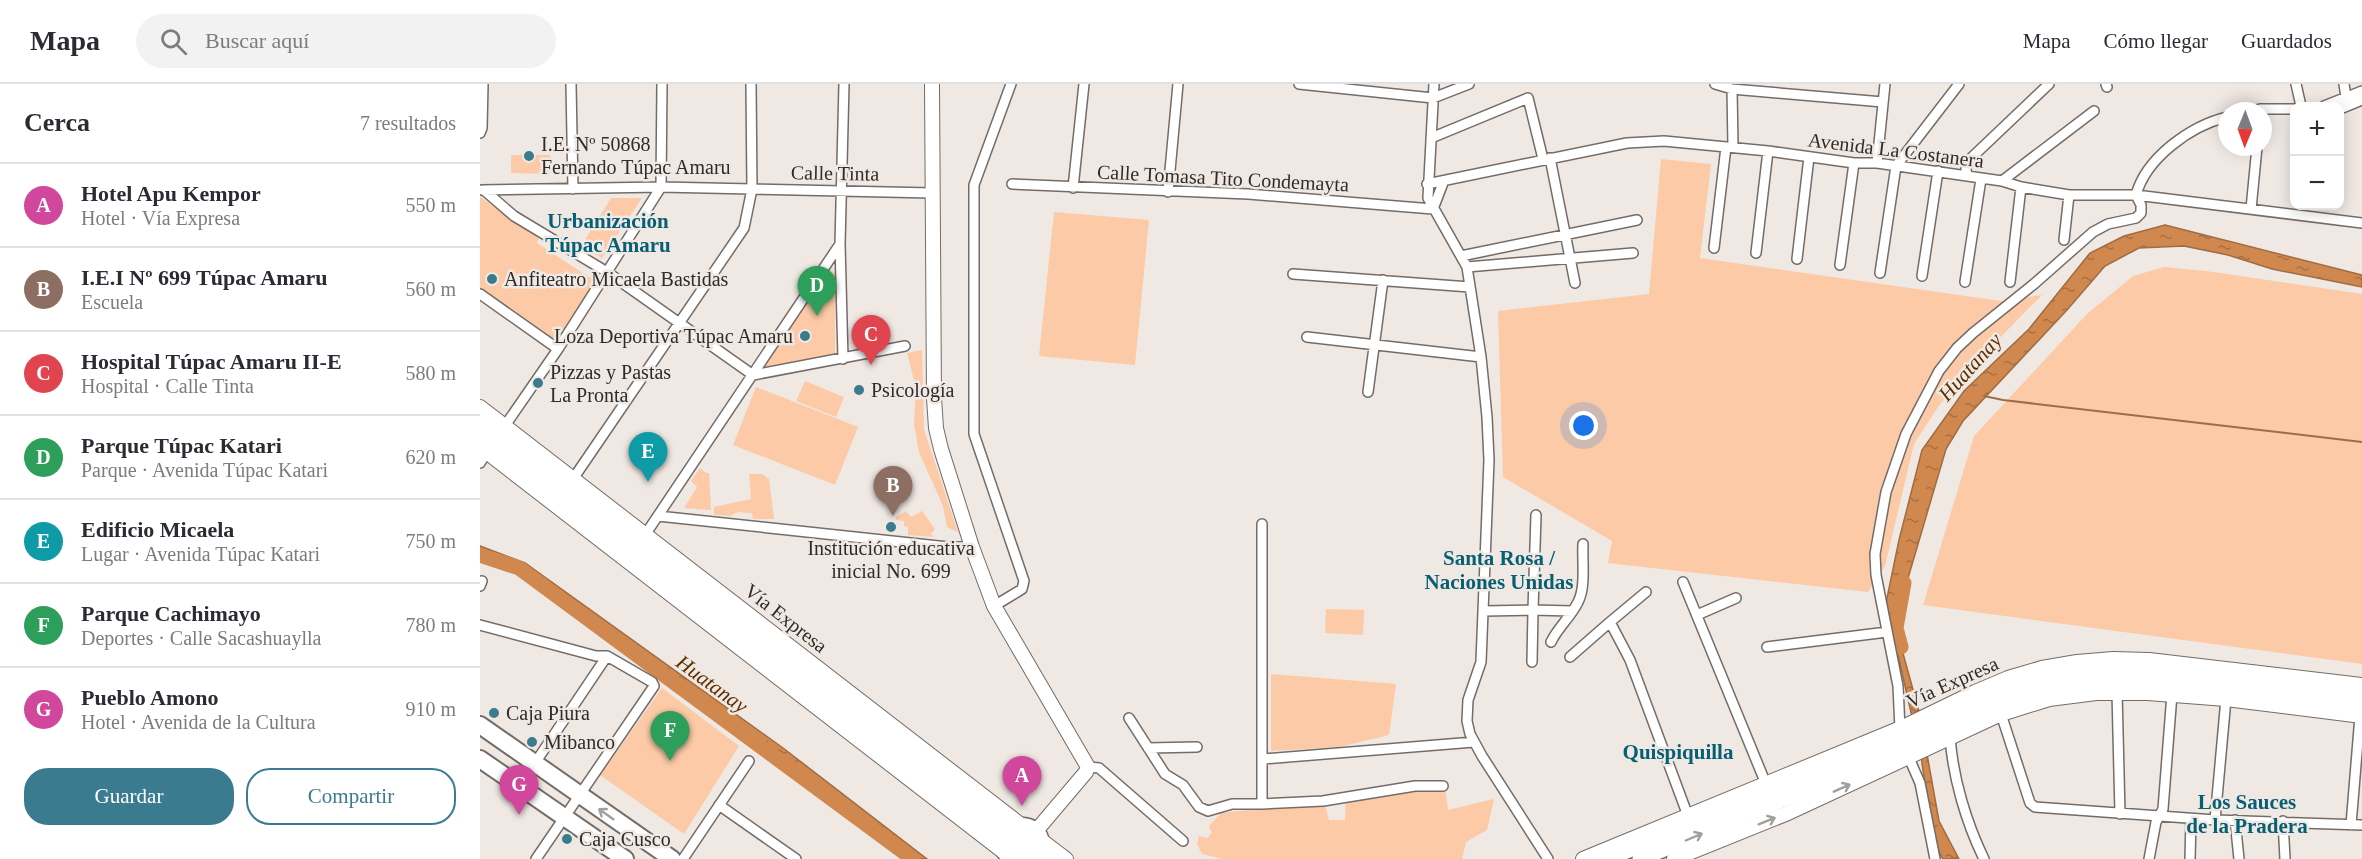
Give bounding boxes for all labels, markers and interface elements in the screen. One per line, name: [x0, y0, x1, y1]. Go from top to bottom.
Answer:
search box: [136, 14, 556, 68]
text: Mapa: [30, 25, 100, 56]
icon: search: [157, 25, 190, 58]
text: Buscar aquí: [205, 28, 309, 53]
text: Mapa: [2023, 29, 2071, 53]
text: Cómo llegar: [2104, 29, 2208, 53]
text: Guardados: [2241, 29, 2332, 53]
north arrow: [2218, 102, 2272, 156]
map controls: [2290, 102, 2344, 210]
button: +: [2290, 102, 2344, 156]
text: Cerca: [24, 108, 90, 137]
text: 7 resultados: [360, 112, 456, 134]
street label: Avenida La Costanera: [1807, 128, 1985, 172]
place label: I.E. Nº 50868 Fernando Túpac Amaru: [541, 133, 731, 179]
marker: I.E. Nº 50868 Fernando Túpac Amaru: [522, 149, 536, 163]
button: −: [2290, 156, 2344, 210]
street label: Calle Tomasa Tito Condemayta: [1096, 160, 1350, 197]
street label: Calle Tinta: [791, 161, 879, 185]
text: Hotel Apu Kempor: [81, 181, 261, 206]
text: A: [36, 194, 51, 216]
text: 550 m: [405, 194, 456, 216]
text: Hotel · Vía Expresa: [81, 207, 240, 229]
district label: Urbanización Túpac Amaru: [545, 209, 671, 257]
text: I.E.I Nº 699 Túpac Amaru: [81, 265, 327, 290]
pin: D: [798, 266, 836, 316]
place label: Anfiteatro Micaela Bastidas: [504, 268, 729, 290]
marker: Anfiteatro Micaela Bastidas: [485, 272, 499, 286]
text: B: [37, 278, 50, 300]
text: 560 m: [405, 278, 456, 300]
text: Escuela: [81, 291, 143, 313]
pin: C: [852, 316, 890, 365]
place label: Loza Deportiva Túpac Amaru: [554, 325, 793, 348]
water label: Huatanay: [1933, 328, 2007, 407]
marker: Loza Deportiva Túpac Amaru: [798, 329, 812, 343]
text: Hospital Túpac Amaru II-E: [81, 349, 342, 374]
place label: Pizzas y Pastas La Pronta: [550, 361, 671, 406]
text: C: [36, 362, 51, 384]
text: 580 m: [405, 362, 456, 384]
text: Hospital · Calle Tinta: [81, 375, 254, 397]
marker: Pizzas y Pastas La Pronta: [531, 376, 545, 390]
place label: Psicología: [871, 379, 954, 402]
marker: Psicología: [852, 383, 866, 397]
your location: [1569, 411, 1598, 440]
pin: E: [628, 432, 668, 482]
text: Parque Túpac Katari: [81, 433, 282, 458]
text: D: [36, 446, 51, 468]
text: 620 m: [405, 446, 456, 468]
text: Parque · Avenida Túpac Katari: [81, 459, 328, 481]
pin: B: [874, 466, 912, 516]
text: Edificio Micaela: [81, 517, 234, 542]
marker: Institución educativa inicial No. 699: [884, 520, 898, 534]
text: E: [37, 530, 50, 552]
text: 750 m: [405, 530, 456, 552]
place label: Institución educativa inicial No. 699: [807, 537, 975, 582]
text: Lugar · Avenida Túpac Katari: [81, 543, 320, 565]
district label: Santa Rosa / Naciones Unidas: [1425, 546, 1573, 594]
street label: Vía Expresa: [740, 579, 832, 658]
text: Parque Cachimayo: [81, 601, 261, 626]
text: F: [37, 614, 50, 636]
text: 780 m: [405, 614, 456, 636]
text: Deportes · Calle Sacashuaylla: [81, 627, 321, 649]
water label: Huatanay: [671, 649, 753, 718]
street label: Vía Expresa: [1903, 652, 2002, 713]
text: Pueblo Amono: [81, 685, 219, 710]
text: G: [36, 698, 51, 720]
text: 910 m: [405, 698, 456, 720]
place label: Caja Piura: [506, 702, 590, 725]
marker: Caja Piura: [487, 706, 501, 720]
text: Hotel · Avenida de la Cultura: [81, 711, 316, 733]
pin: F: [650, 712, 690, 761]
place label: Mibanco: [544, 731, 615, 753]
marker: Mibanco: [525, 735, 539, 749]
district label: Quispiquilla: [1623, 740, 1734, 764]
pin: A: [1002, 756, 1042, 806]
pin: G: [500, 766, 538, 815]
button: Guardar: [24, 768, 234, 825]
button: Compartir: [246, 768, 456, 825]
one-way arrow: [1832, 782, 1850, 794]
district label: Los Sauces de la Pradera: [2186, 790, 2308, 838]
one-way arrow: [599, 808, 615, 820]
one-way arrow: [1757, 815, 1776, 826]
place label: Caja Cusco: [579, 828, 671, 851]
one-way arrow: [1685, 830, 1703, 841]
marker: Caja Cusco: [560, 832, 574, 846]

